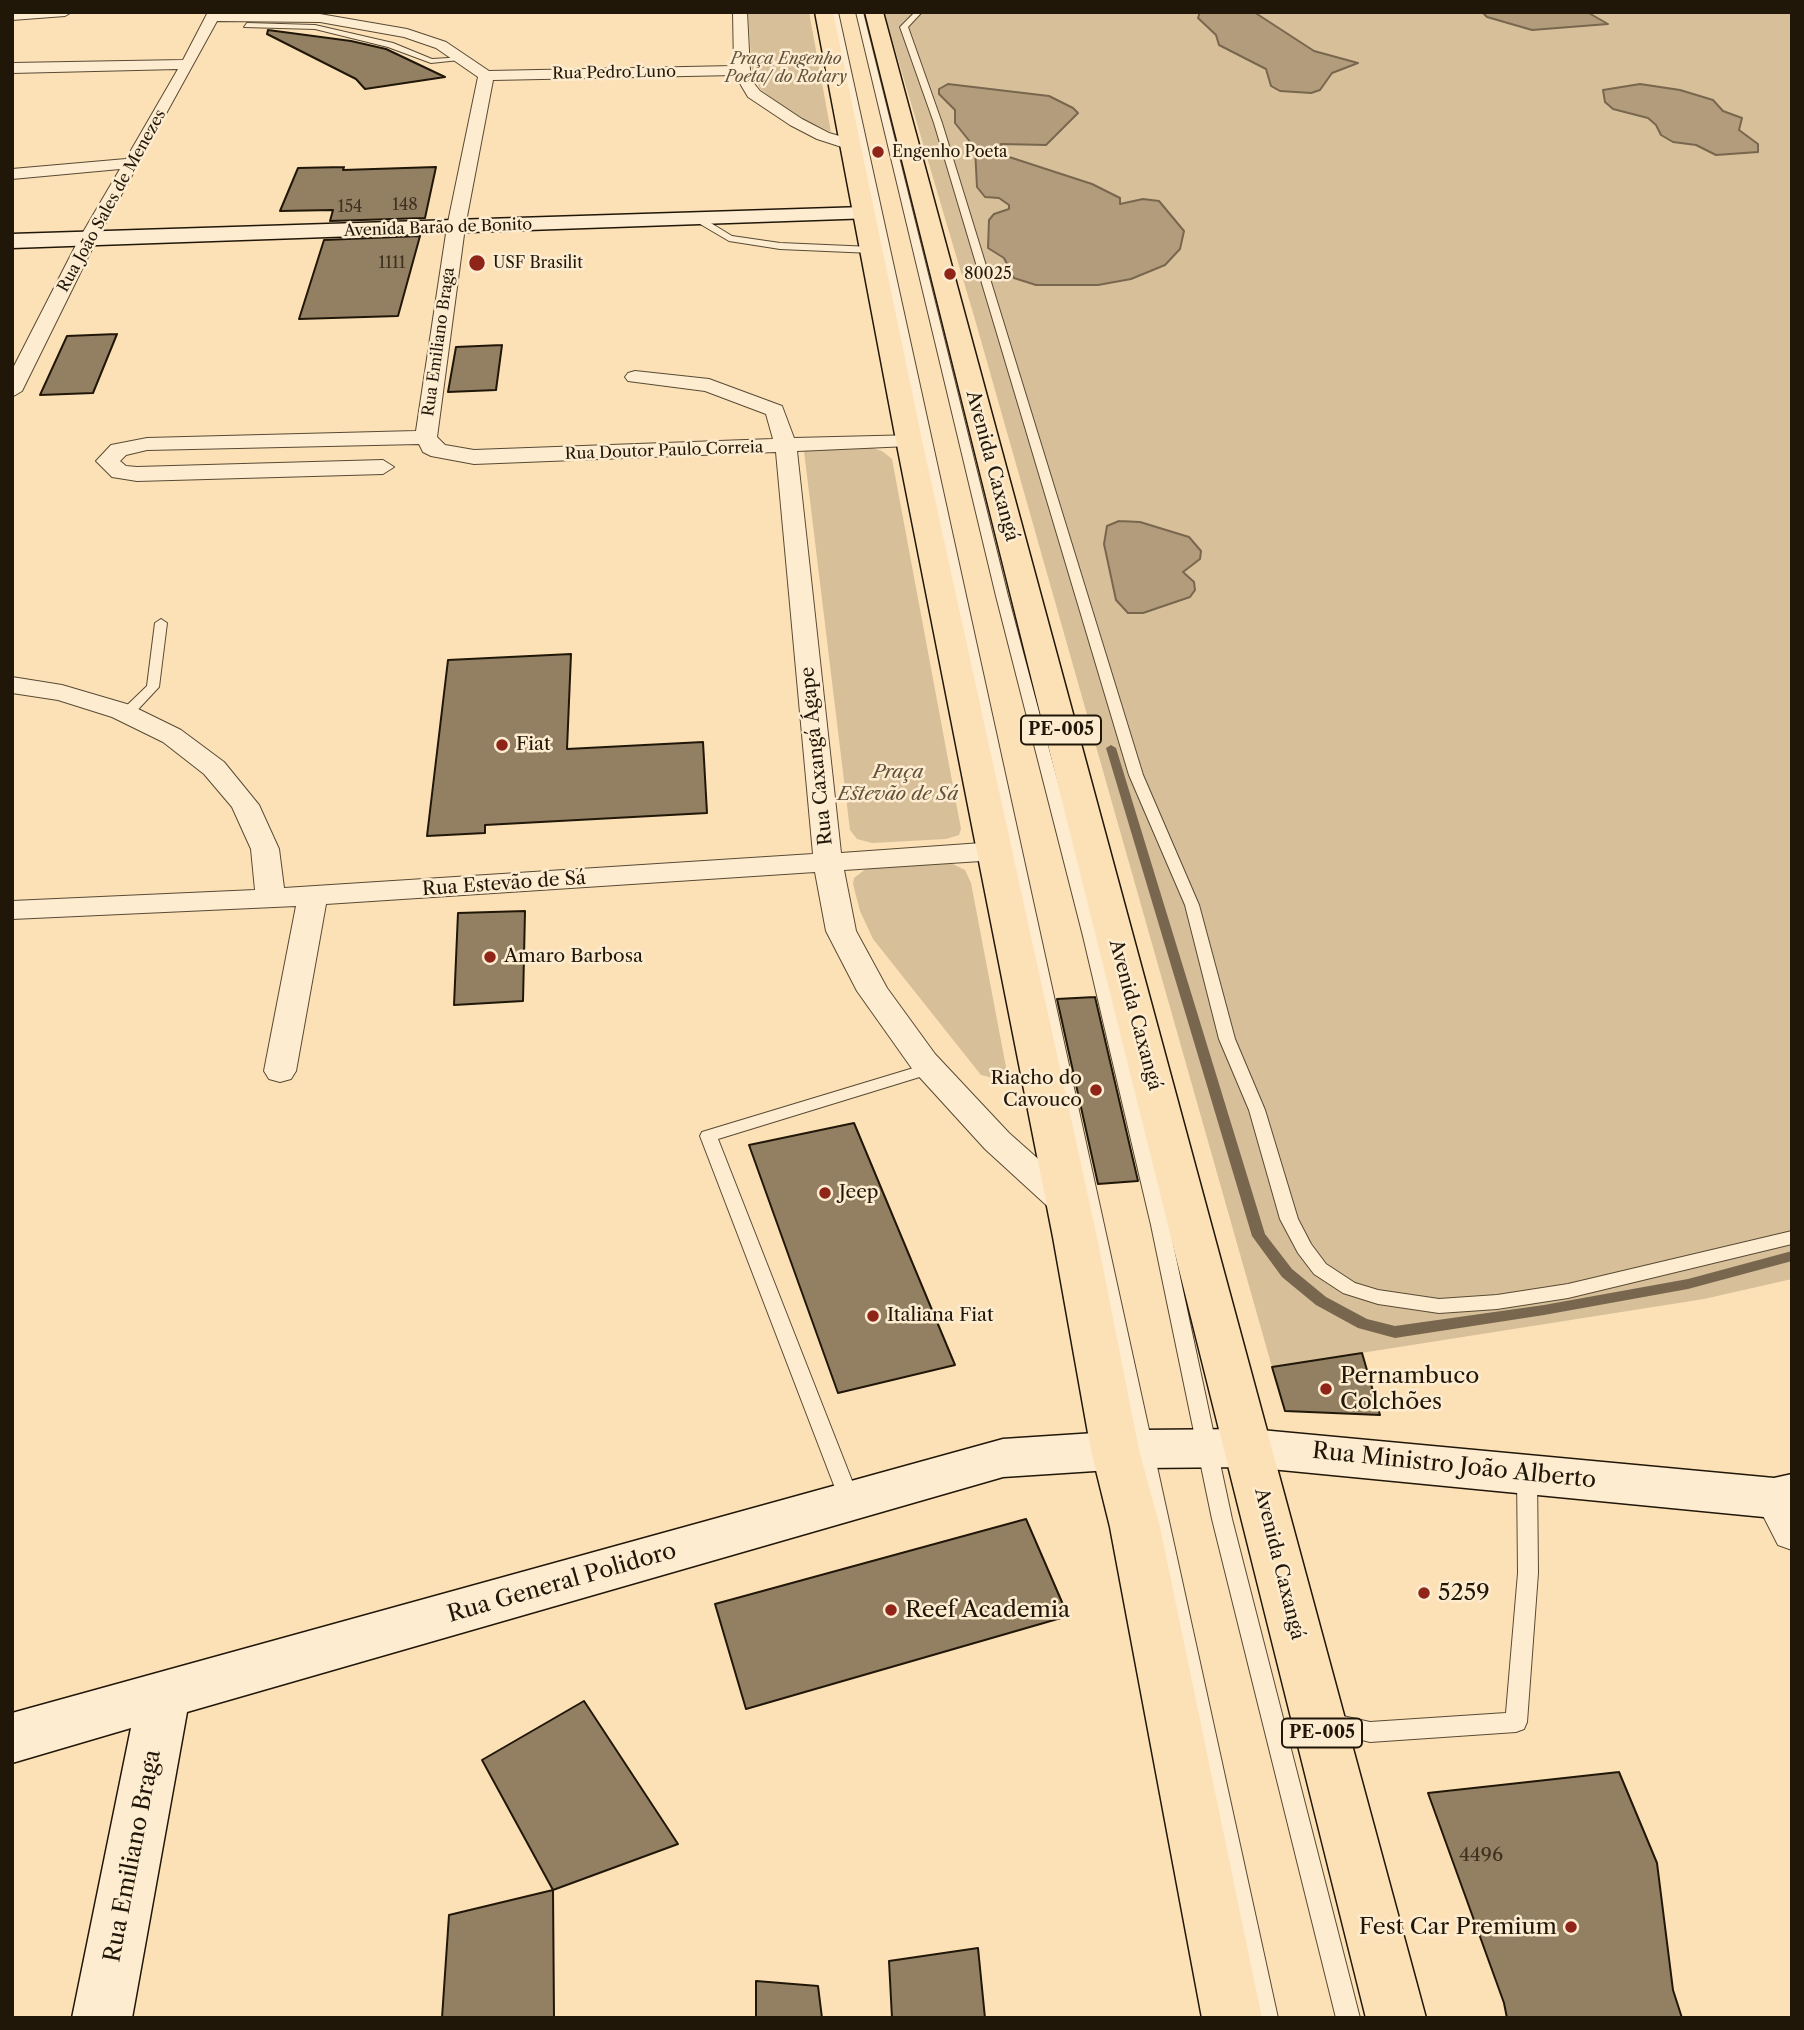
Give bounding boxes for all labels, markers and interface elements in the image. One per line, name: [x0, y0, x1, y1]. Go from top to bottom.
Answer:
park label: Praça Engenho Poeta/ do Rotary: [725, 49, 847, 87]
street label: Rua Pedro Luno: [552, 62, 676, 84]
street label: Rua João Sales de Menezes: [54, 106, 170, 296]
place label: Engenho Poeta: [892, 142, 1008, 162]
marker: Engenho Poeta: [870, 144, 886, 160]
house number: 148: [392, 195, 418, 215]
house number: 154: [338, 197, 362, 217]
street label: Avenida Barão de Bonito: [343, 215, 533, 241]
house number: 1111: [379, 253, 405, 273]
marker: USF Brasilit: [467, 253, 487, 273]
place label: USF Brasilit: [493, 253, 583, 273]
place label: 80025: [964, 264, 1012, 284]
street label: Rua Emiliano Braga: [419, 266, 459, 418]
marker: 80025: [942, 266, 958, 282]
street label: Avenida Caxangá: [961, 388, 1023, 544]
street label: Rua Doutor Paulo Correia: [564, 438, 764, 464]
street label: Rua Caxangá Ágape: [796, 665, 838, 847]
road number: PE-005: [1021, 716, 1101, 744]
place label: Fiat: [516, 734, 551, 756]
marker: Fiat: [494, 737, 510, 753]
park label: Praça Estevão de Sá: [837, 762, 959, 806]
street label: Rua Estevão de Sá: [421, 867, 587, 901]
street label: Avenida Caxangá: [1104, 937, 1166, 1093]
place label: Amaro Barbosa: [504, 946, 643, 968]
marker: Amaro Barbosa: [482, 949, 498, 965]
place label: Riacho do Cavouco: [991, 1068, 1082, 1112]
marker: Riacho do Cavouco: [1088, 1082, 1104, 1098]
place label: Jeep: [839, 1182, 878, 1204]
marker: Jeep: [817, 1185, 833, 1201]
place label: Italiana Fiat: [887, 1305, 994, 1327]
marker: Italiana Fiat: [865, 1308, 881, 1324]
place label: Pernambuco Colchões: [1340, 1362, 1479, 1416]
marker: Pernambuco Colchões: [1318, 1381, 1334, 1397]
street label: Rua Ministro João Alberto: [1311, 1437, 1597, 1495]
street label: Avenida Caxangá: [1249, 1486, 1309, 1642]
street label: Rua General Polidoro: [444, 1537, 680, 1629]
place label: 5259: [1438, 1579, 1490, 1607]
marker: 5259: [1416, 1585, 1432, 1601]
place label: Reef Academia: [905, 1596, 1070, 1624]
marker: Reef Academia: [883, 1602, 899, 1618]
road number: PE-005: [1282, 1718, 1362, 1748]
street label: Rua Emiliano Braga: [99, 1747, 167, 1965]
house number: 4496: [1459, 1845, 1503, 1867]
place label: Fest Car Premium: [1359, 1913, 1557, 1941]
marker: Fest Car Premium: [1563, 1919, 1579, 1935]

